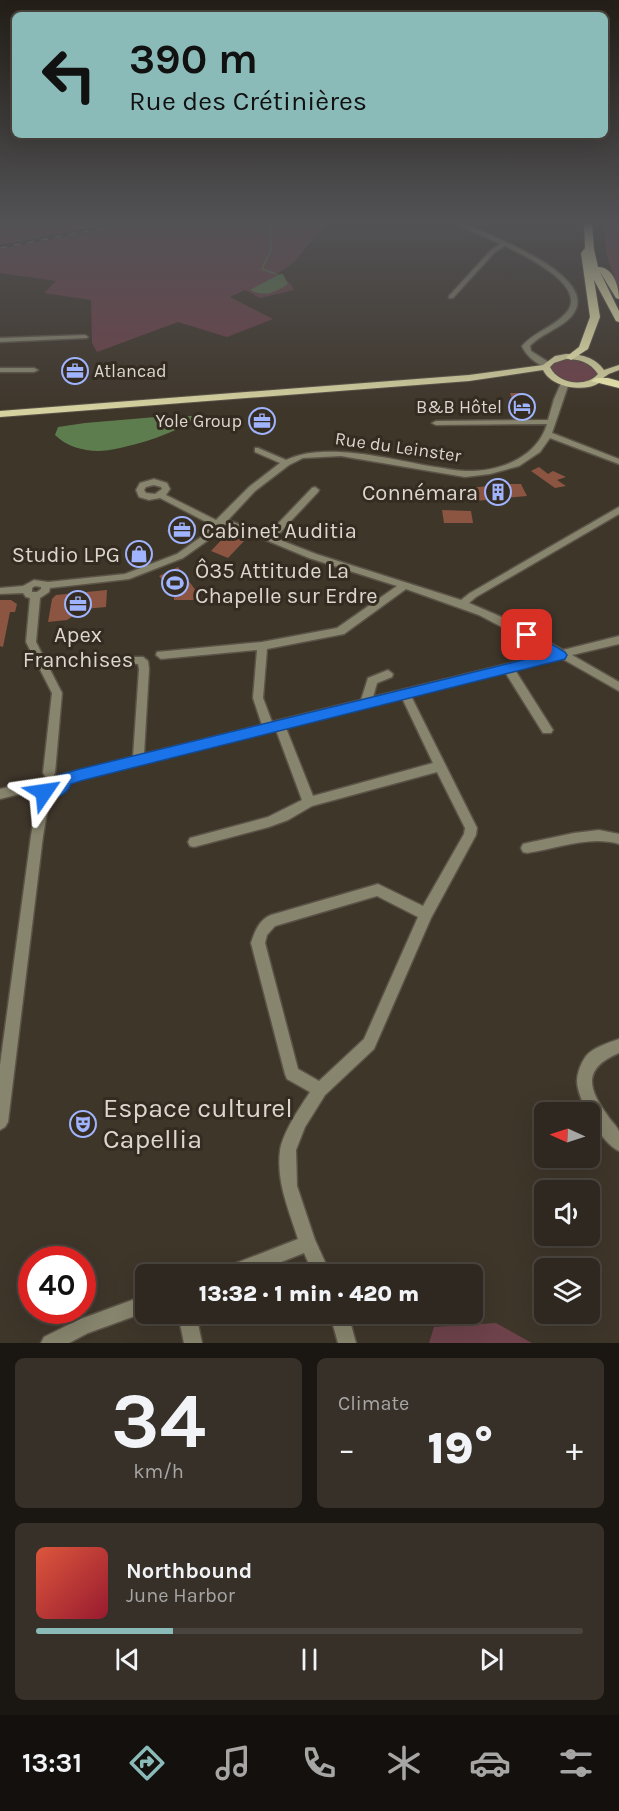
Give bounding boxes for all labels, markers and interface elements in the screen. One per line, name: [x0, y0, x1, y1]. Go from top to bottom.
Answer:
text: 390 m: [129, 34, 258, 84]
icon: left: [30, 36, 108, 114]
text: Rue des Crétinières: [129, 85, 367, 117]
office icon: Atlancad: [60, 356, 90, 386]
place label: Atlancad: [94, 360, 167, 382]
hotel icon: B&B Hôtel: [507, 392, 537, 422]
place label: B&B Hôtel: [416, 396, 502, 418]
office icon: Yole Group: [247, 406, 277, 436]
place label: Yole Group: [156, 410, 242, 432]
street label: Rue du Leinster: [334, 427, 463, 467]
building icon: Connémara: [483, 477, 513, 507]
place label: Connémara: [362, 480, 478, 506]
office icon: Cabinet Auditia: [167, 515, 197, 545]
place label: Cabinet Auditia: [201, 518, 357, 544]
shop icon: Studio LPG: [124, 539, 154, 569]
place label: Studio LPG: [12, 542, 120, 568]
place label: Ô35 Attitude La Chapelle sur Erdre: [195, 558, 378, 609]
sports icon: Ô35 Attitude La Chapelle sur Erdre: [160, 568, 190, 598]
office icon: Apex Franchises: [63, 589, 93, 619]
pin: [501, 609, 552, 660]
icon: arrive: [510, 618, 543, 651]
place label: Apex Franchises: [23, 622, 133, 673]
position arrow: [12, 760, 76, 824]
place label: Espace culturel Capellia: [103, 1092, 293, 1155]
north arrow: [534, 1102, 600, 1168]
map controls: [534, 1102, 600, 1324]
theatre icon: Espace culturel Capellia: [68, 1109, 98, 1139]
button: sound: [534, 1180, 600, 1246]
speed limit sign: 40: [18, 1246, 96, 1324]
button: layers: [534, 1258, 600, 1324]
text: 13:32 · 1 min · 420 m: [199, 1281, 419, 1307]
text: 34: [111, 1375, 206, 1467]
text: Climate: [338, 1392, 409, 1415]
text: 19°: [428, 1422, 493, 1474]
text: −: [338, 1430, 355, 1468]
text: +: [566, 1430, 583, 1468]
text: km/h: [133, 1460, 184, 1483]
text: Northbound: [126, 1558, 252, 1584]
text: June Harbor: [126, 1584, 235, 1607]
icon: previous: [111, 1643, 144, 1676]
icon: pause: [293, 1643, 326, 1676]
icon: next: [475, 1643, 508, 1676]
icon: directions: [126, 1742, 168, 1784]
icon: music: [212, 1742, 254, 1784]
icon: phone: [298, 1742, 340, 1784]
icon: climate: [383, 1742, 425, 1784]
icon: car: [469, 1742, 511, 1784]
icon: filters: [555, 1742, 597, 1784]
text: 13:31: [22, 1747, 82, 1779]

